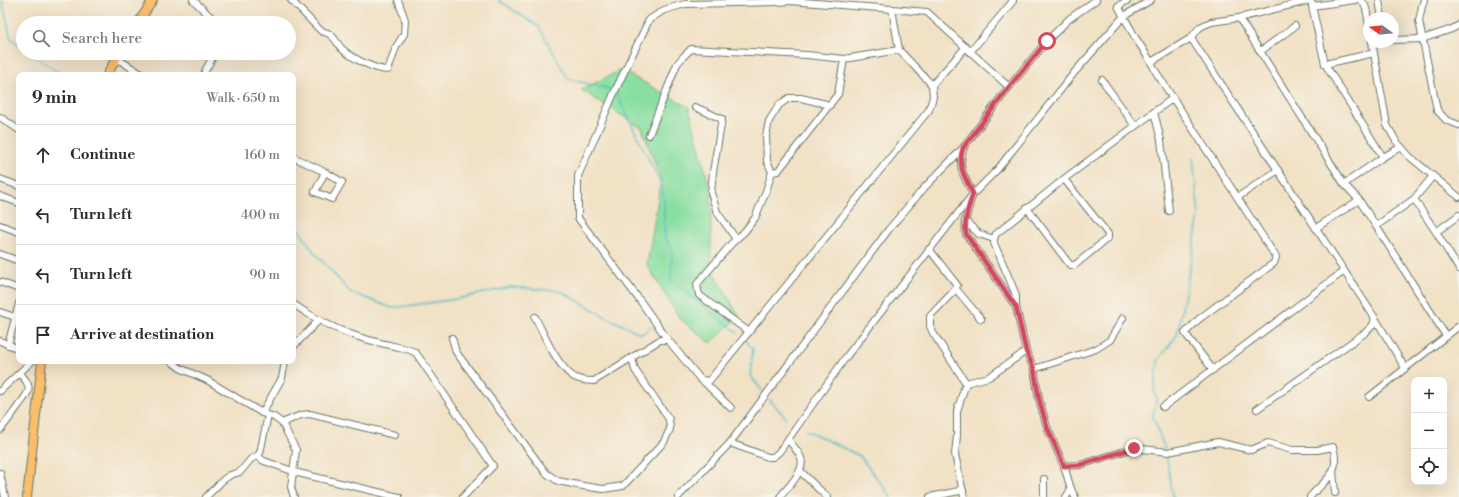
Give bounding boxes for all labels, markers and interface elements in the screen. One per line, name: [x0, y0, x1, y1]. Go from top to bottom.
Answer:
north arrow: [1363, 12, 1399, 48]
search box: [16, 16, 296, 60]
icon: search: [30, 27, 52, 49]
text: Search here: [62, 29, 142, 48]
route start: [1038, 32, 1056, 50]
text: 9 min: [32, 87, 77, 109]
text: Walk · 650 m: [207, 90, 280, 106]
icon: ahead: [32, 144, 54, 166]
text: Continue: [70, 145, 135, 164]
text: 160 m: [244, 147, 280, 163]
icon: left: [32, 204, 54, 226]
text: Turn left: [70, 205, 132, 224]
text: 400 m: [241, 207, 280, 223]
icon: left: [32, 264, 54, 286]
text: Turn left: [70, 265, 132, 284]
text: 90 m: [249, 267, 280, 283]
icon: arrive: [32, 324, 54, 346]
text: Arrive at destination: [70, 325, 214, 344]
map controls: [1411, 377, 1447, 485]
button: +: [1411, 377, 1447, 413]
button: −: [1411, 413, 1447, 449]
route end: [1125, 439, 1143, 457]
button: locate: [1411, 449, 1447, 485]

